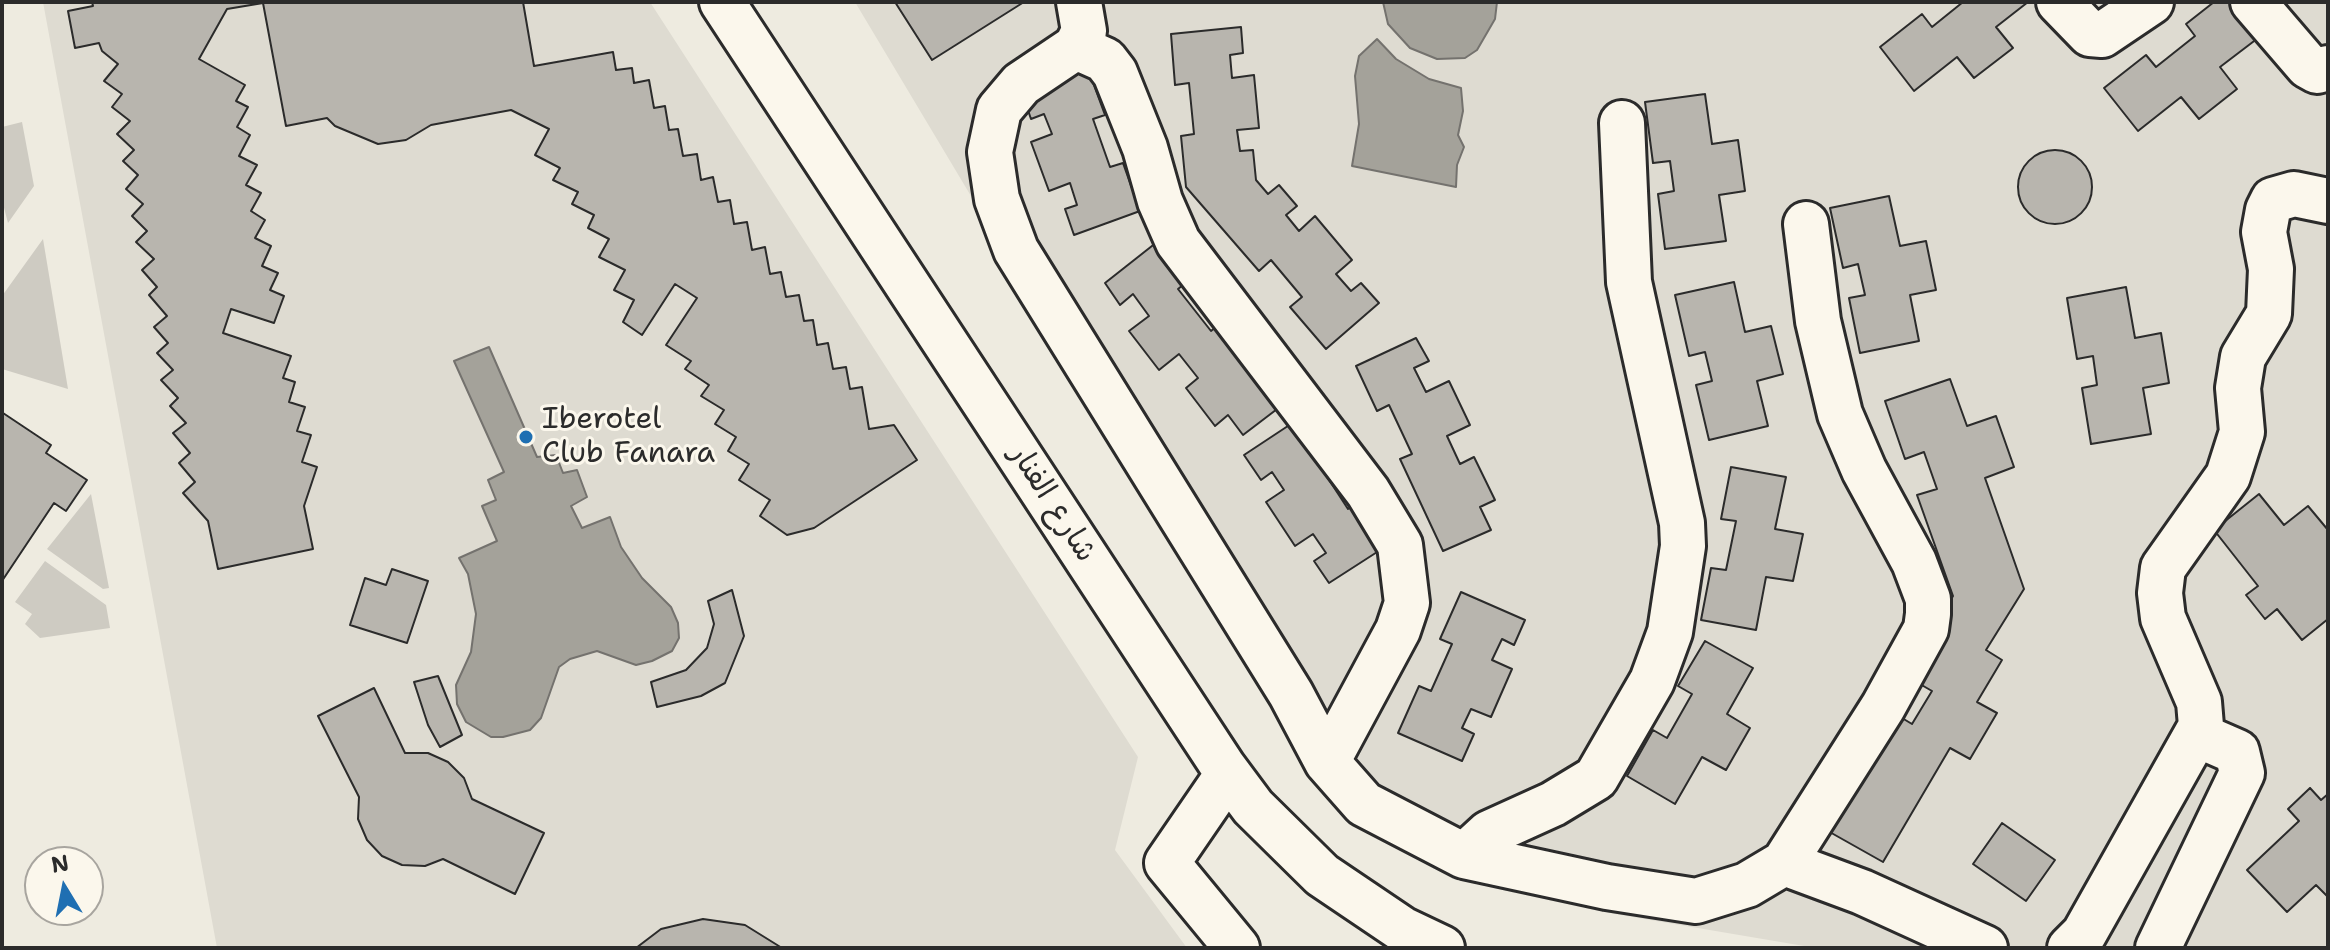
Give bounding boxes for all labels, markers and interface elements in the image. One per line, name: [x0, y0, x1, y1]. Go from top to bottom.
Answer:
place label: Iberotel Club Fanara: [542, 402, 715, 472]
marker: Iberotel Club Fanara: [517, 428, 535, 446]
street label: شارع الفنار: [1001, 439, 1103, 569]
north arrow: [24, 846, 104, 926]
text: N: [49, 848, 71, 880]

